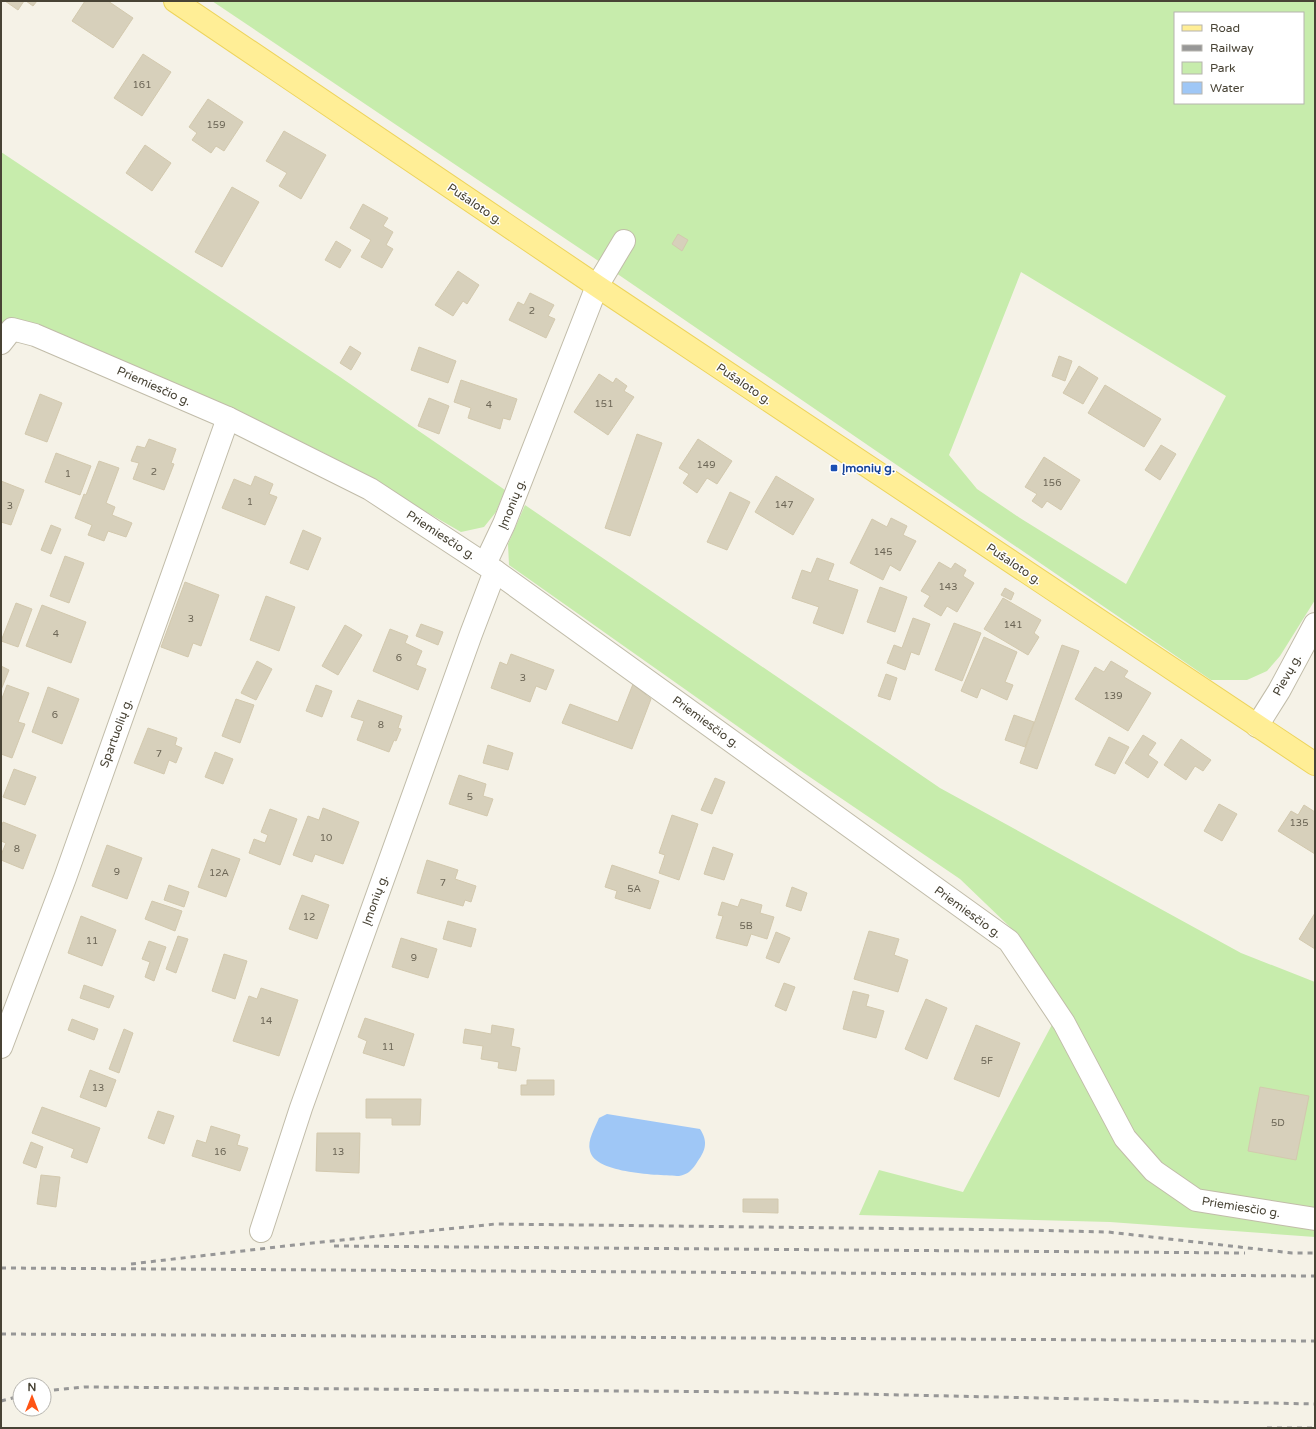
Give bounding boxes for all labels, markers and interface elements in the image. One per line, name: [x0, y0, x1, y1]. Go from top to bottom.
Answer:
legend: [1174, 12, 1304, 104]
text: Road: [1210, 21, 1240, 35]
text: Railway: [1210, 41, 1254, 55]
text: Park: [1210, 61, 1236, 75]
house number: 161: [133, 79, 151, 91]
text: Water: [1210, 81, 1245, 95]
house number: 159: [207, 119, 225, 131]
street label: Pušaloto g.: [445, 180, 505, 228]
house number: 2: [529, 305, 535, 317]
street label: Pušaloto g.: [714, 360, 774, 408]
street label: Priemiesčio g.: [115, 363, 193, 409]
house number: 151: [595, 398, 613, 410]
house number: 4: [486, 399, 492, 411]
house number: 149: [697, 459, 715, 471]
place label: Įmonių g.: [842, 461, 895, 476]
marker: Įmonių g.: [829, 463, 839, 473]
house number: 2: [151, 466, 157, 478]
house number: 1: [65, 468, 71, 480]
street label: Įmonių g.: [496, 477, 528, 531]
house number: 156: [1043, 477, 1061, 489]
house number: 1: [247, 496, 253, 508]
house number: 147: [775, 499, 793, 511]
house number: 3: [7, 500, 13, 512]
street label: Priemiesčio g.: [404, 508, 478, 562]
street label: Pušaloto g.: [984, 540, 1044, 588]
house number: 145: [874, 546, 892, 558]
house number: 143: [939, 581, 957, 593]
house number: 3: [188, 613, 194, 625]
house number: 141: [1004, 619, 1022, 631]
house number: 4: [53, 628, 59, 640]
house number: 6: [396, 652, 402, 664]
street label: Pievų g.: [1270, 652, 1304, 698]
house number: 3: [520, 672, 526, 684]
house number: 139: [1104, 690, 1122, 702]
street label: Priemiesčio g.: [670, 693, 742, 751]
street label: Spartuolių g.: [97, 697, 135, 769]
house number: 6: [52, 709, 58, 721]
house number: 8: [378, 719, 384, 731]
house number: 7: [156, 748, 162, 760]
house number: 5: [467, 791, 473, 803]
house number: 135: [1290, 817, 1308, 829]
house number: 10: [320, 832, 332, 844]
house number: 8: [14, 843, 20, 855]
house number: 9: [114, 866, 120, 878]
house number: 12A: [209, 867, 229, 879]
street label: Įmonių g.: [359, 873, 391, 927]
house number: 7: [440, 877, 446, 889]
house number: 5A: [627, 883, 641, 895]
street label: Priemiesčio g.: [932, 883, 1004, 941]
house number: 12: [303, 911, 315, 923]
house number: 5B: [739, 920, 753, 932]
house number: 11: [86, 935, 98, 947]
house number: 9: [411, 952, 417, 964]
house number: 14: [260, 1015, 272, 1027]
house number: 11: [382, 1041, 394, 1053]
house number: 5F: [981, 1055, 993, 1067]
house number: 13: [92, 1082, 104, 1094]
house number: 5D: [1271, 1117, 1285, 1129]
house number: 16: [214, 1146, 226, 1158]
house number: 13: [332, 1146, 344, 1158]
street label: Priemiesčio g.: [1201, 1194, 1281, 1220]
north arrow: [12, 1377, 52, 1417]
text: N: [28, 1381, 36, 1394]

